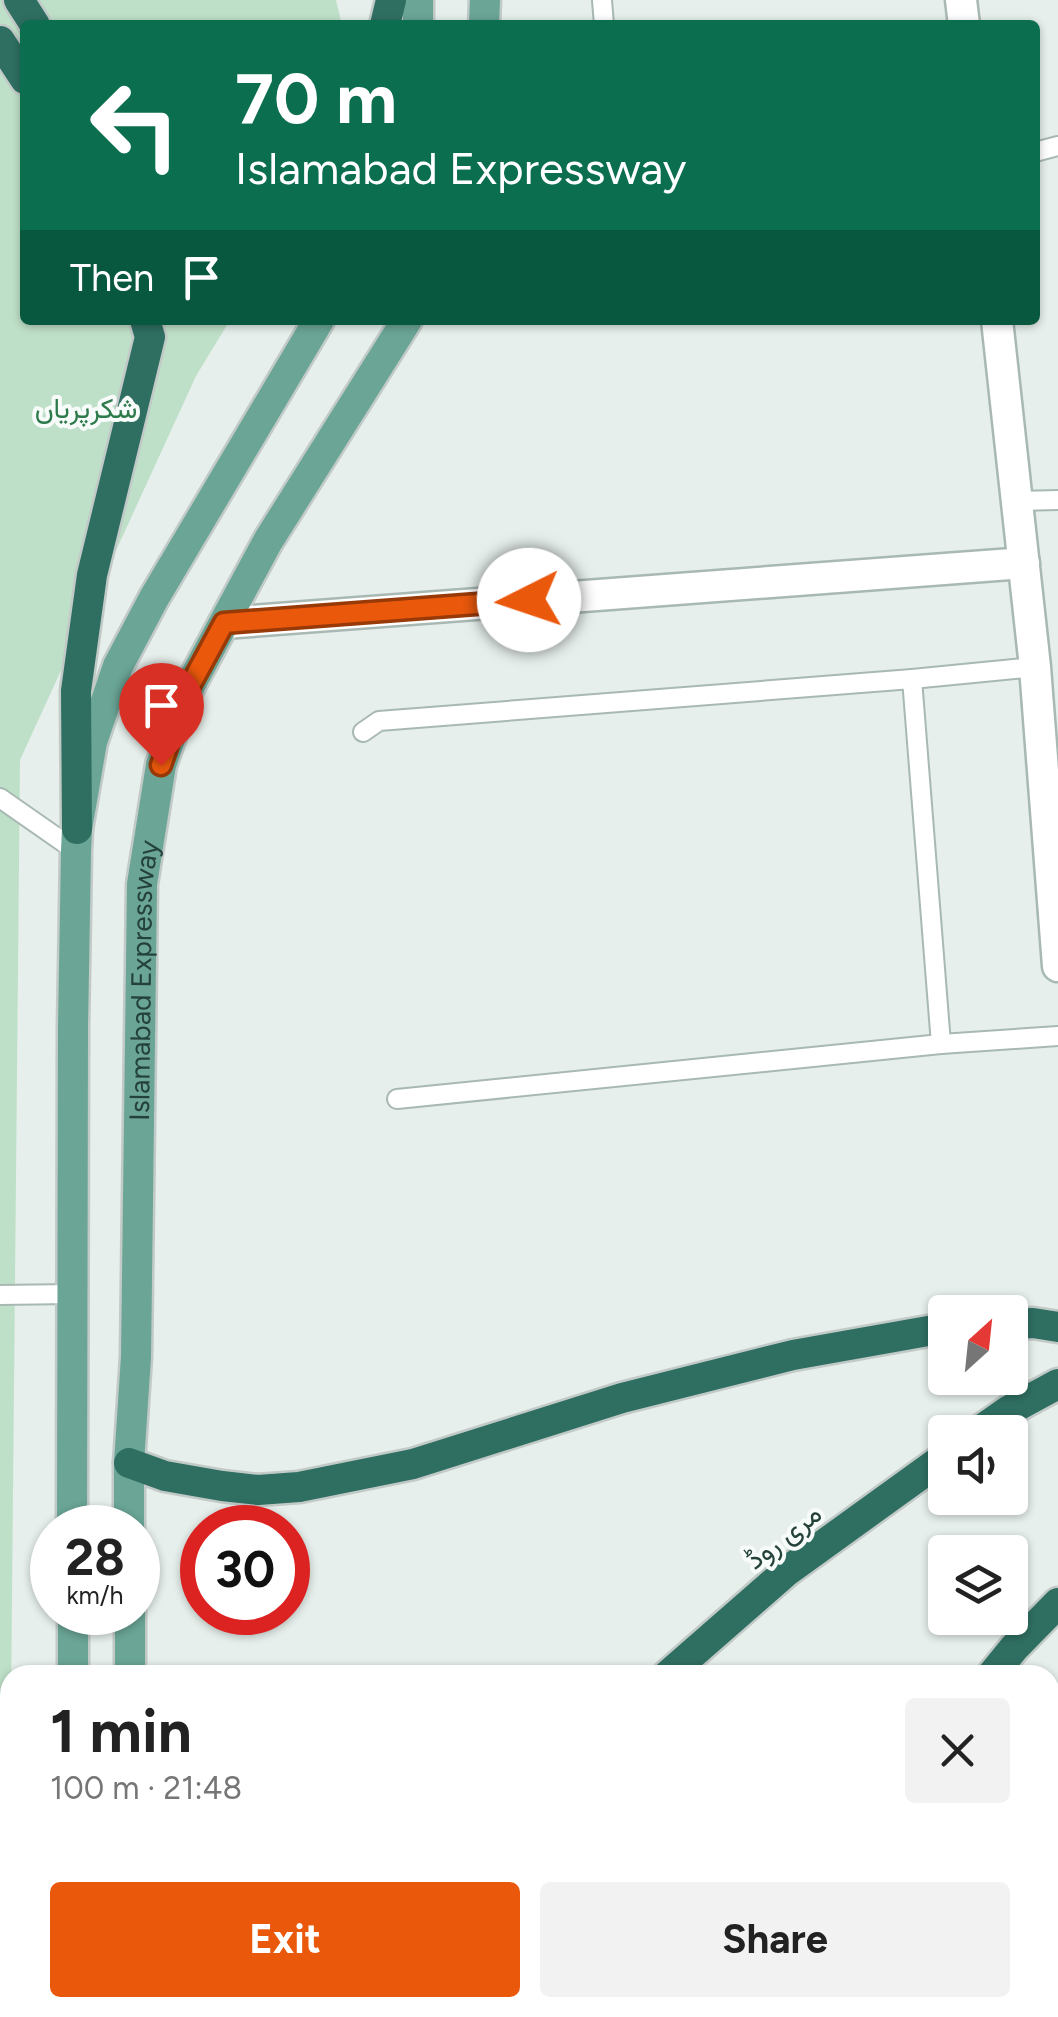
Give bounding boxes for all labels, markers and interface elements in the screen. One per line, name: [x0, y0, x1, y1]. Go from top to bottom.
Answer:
text: 70 m: [235, 56, 397, 141]
icon: left: [70, 60, 200, 190]
text: Islamabad Expressway: [235, 141, 686, 195]
icon: arrive: [174, 250, 229, 305]
text: Then: [70, 255, 154, 301]
park label: شکرپریاں: [35, 391, 137, 427]
position arrow: [477, 548, 581, 652]
pin: [119, 663, 204, 766]
icon: arrive: [134, 678, 189, 733]
street label: Islamabad Expressway: [122, 837, 166, 1121]
north arrow: [928, 1295, 1028, 1395]
map controls: [928, 1295, 1028, 1635]
button: sound: [928, 1415, 1028, 1515]
street label: مری روڈ: [738, 1496, 829, 1577]
speed limit sign: 30: [180, 1505, 310, 1635]
text: 28: [65, 1527, 125, 1588]
button: layers: [928, 1535, 1028, 1635]
text: km/h: [66, 1580, 124, 1610]
text: 1 min: [50, 1695, 192, 1767]
button: close: [905, 1698, 1010, 1803]
text: 100 m · 21:48: [50, 1769, 242, 1807]
button: Exit: [50, 1882, 520, 1997]
button: Share: [540, 1882, 1010, 1997]

